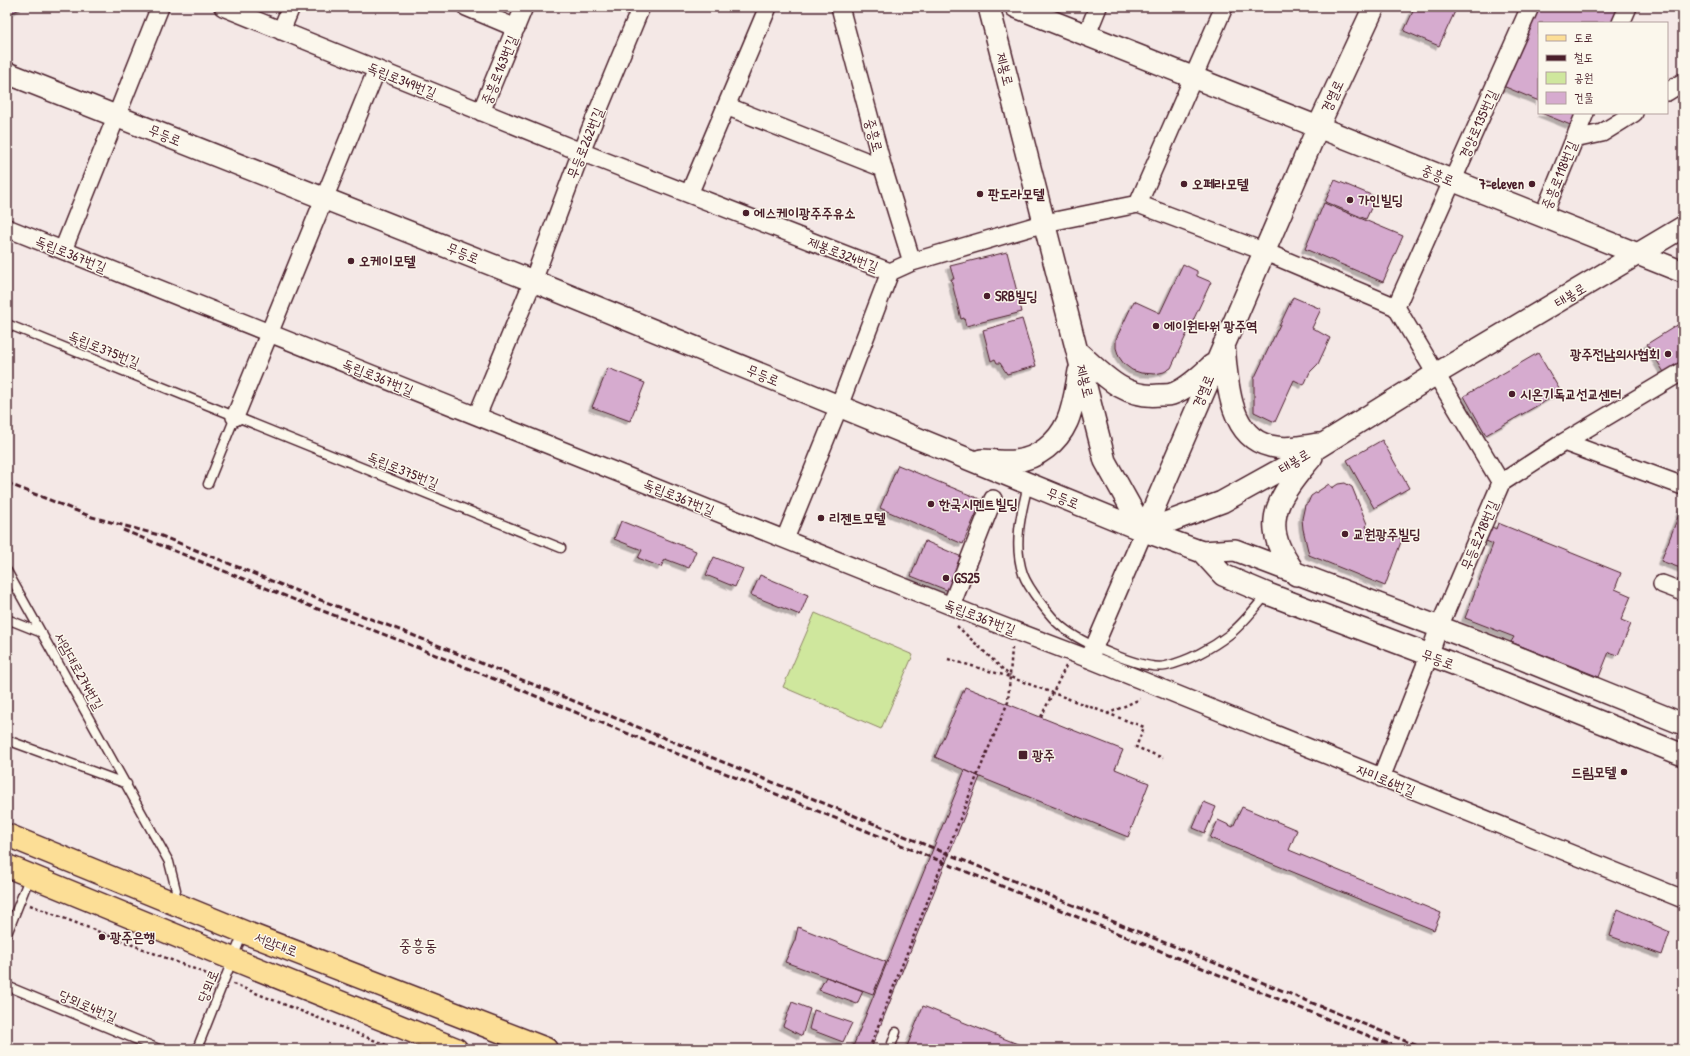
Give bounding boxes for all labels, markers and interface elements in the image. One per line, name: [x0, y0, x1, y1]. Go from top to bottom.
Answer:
legend: [1538, 22, 1668, 114]
text: 도로: [1574, 29, 1593, 46]
street label: 중흥로163번길: [476, 32, 521, 107]
text: 철도: [1574, 49, 1593, 66]
street label: 제봉로: [992, 50, 1019, 88]
street label: 독립로349번길: [365, 57, 440, 102]
text: 공원: [1574, 69, 1593, 86]
street label: 경열로: [1316, 76, 1347, 115]
street label: 경양로135번길: [1454, 86, 1501, 161]
text: 건물: [1574, 89, 1594, 106]
street label: 무등로262번길: [562, 104, 608, 181]
street label: 중흥로: [861, 116, 888, 154]
street label: 무등로: [146, 119, 184, 150]
street label: 중흥로118번길: [1536, 137, 1581, 212]
street label: 중흥로: [1419, 159, 1457, 190]
place label: 오페라모텔: [1192, 174, 1249, 193]
place label: 7-eleven: [1478, 174, 1524, 193]
marker: 오페라모텔: [1179, 179, 1189, 189]
marker: 7-eleven: [1527, 179, 1537, 189]
place label: 판도라모텔: [988, 184, 1045, 203]
marker: 판도라모텔: [975, 189, 985, 199]
place label: 가인빌딩: [1358, 190, 1403, 209]
marker: 가인빌딩: [1345, 195, 1355, 205]
place label: 에스케이광주주유소: [754, 203, 855, 222]
marker: 에스케이광주주유소: [741, 208, 751, 218]
street label: 독립로367번길: [33, 231, 110, 277]
street label: 제봉로324번길: [805, 231, 882, 276]
street label: 무등로: [444, 237, 482, 268]
place label: 오케이모텔: [359, 251, 416, 270]
marker: 오케이모텔: [346, 256, 356, 266]
street label: 태봉로: [1550, 278, 1589, 311]
place label: SRB빌딩: [995, 286, 1037, 305]
marker: SRB빌딩: [982, 291, 992, 301]
place label: 에이원타워 광주역: [1164, 316, 1257, 335]
marker: 에이원타워 광주역: [1151, 321, 1161, 331]
street label: 독립로375번길: [66, 326, 143, 372]
place label: 광주전남의사협회: [1570, 344, 1660, 363]
marker: 광주전남의사협회: [1663, 349, 1673, 359]
street label: 독립로367번길: [340, 354, 417, 400]
street label: 무등로: [744, 359, 782, 390]
street label: 제봉로: [1072, 362, 1099, 400]
street label: 경열로: [1187, 372, 1218, 410]
place label: 시온기독교선교센터: [1520, 384, 1621, 403]
marker: 시온기독교선교센터: [1507, 389, 1517, 399]
street label: 태봉로: [1274, 444, 1313, 477]
street label: 독립로375번길: [365, 447, 442, 493]
street label: 독립로367번길: [641, 474, 718, 520]
street label: 무등로: [1044, 482, 1082, 513]
place label: 한국시멘트빌딩: [938, 494, 1018, 513]
street label: 무등로218번길: [1455, 496, 1502, 573]
marker: 한국시멘트빌딩: [926, 499, 936, 509]
place label: 리젠트모텔: [829, 508, 886, 527]
marker: 리젠트모텔: [816, 513, 826, 523]
place label: 교원광주빌딩: [1353, 524, 1421, 543]
marker: 교원광주빌딩: [1340, 529, 1350, 539]
place label: GS25: [954, 568, 980, 587]
marker: GS25: [941, 573, 951, 583]
street label: 독립로367번길: [942, 594, 1019, 639]
street label: 서암대로274번길: [50, 628, 109, 714]
street label: 무등로: [1419, 644, 1457, 673]
place label: 광주: [1032, 745, 1055, 764]
marker: 광주: [1017, 749, 1029, 761]
street label: 자미로6번길: [1354, 759, 1419, 800]
place label: 드림모텔: [1571, 762, 1617, 781]
marker: 드림모텔: [1619, 767, 1629, 777]
place label: 광주은행: [110, 927, 155, 946]
street label: 서암대로: [252, 927, 301, 960]
marker: 광주은행: [97, 932, 107, 942]
district label: 중흥동: [399, 934, 437, 956]
street label: 당뫼로: [192, 967, 223, 1005]
street label: 당뫼로4번길: [56, 985, 121, 1027]

